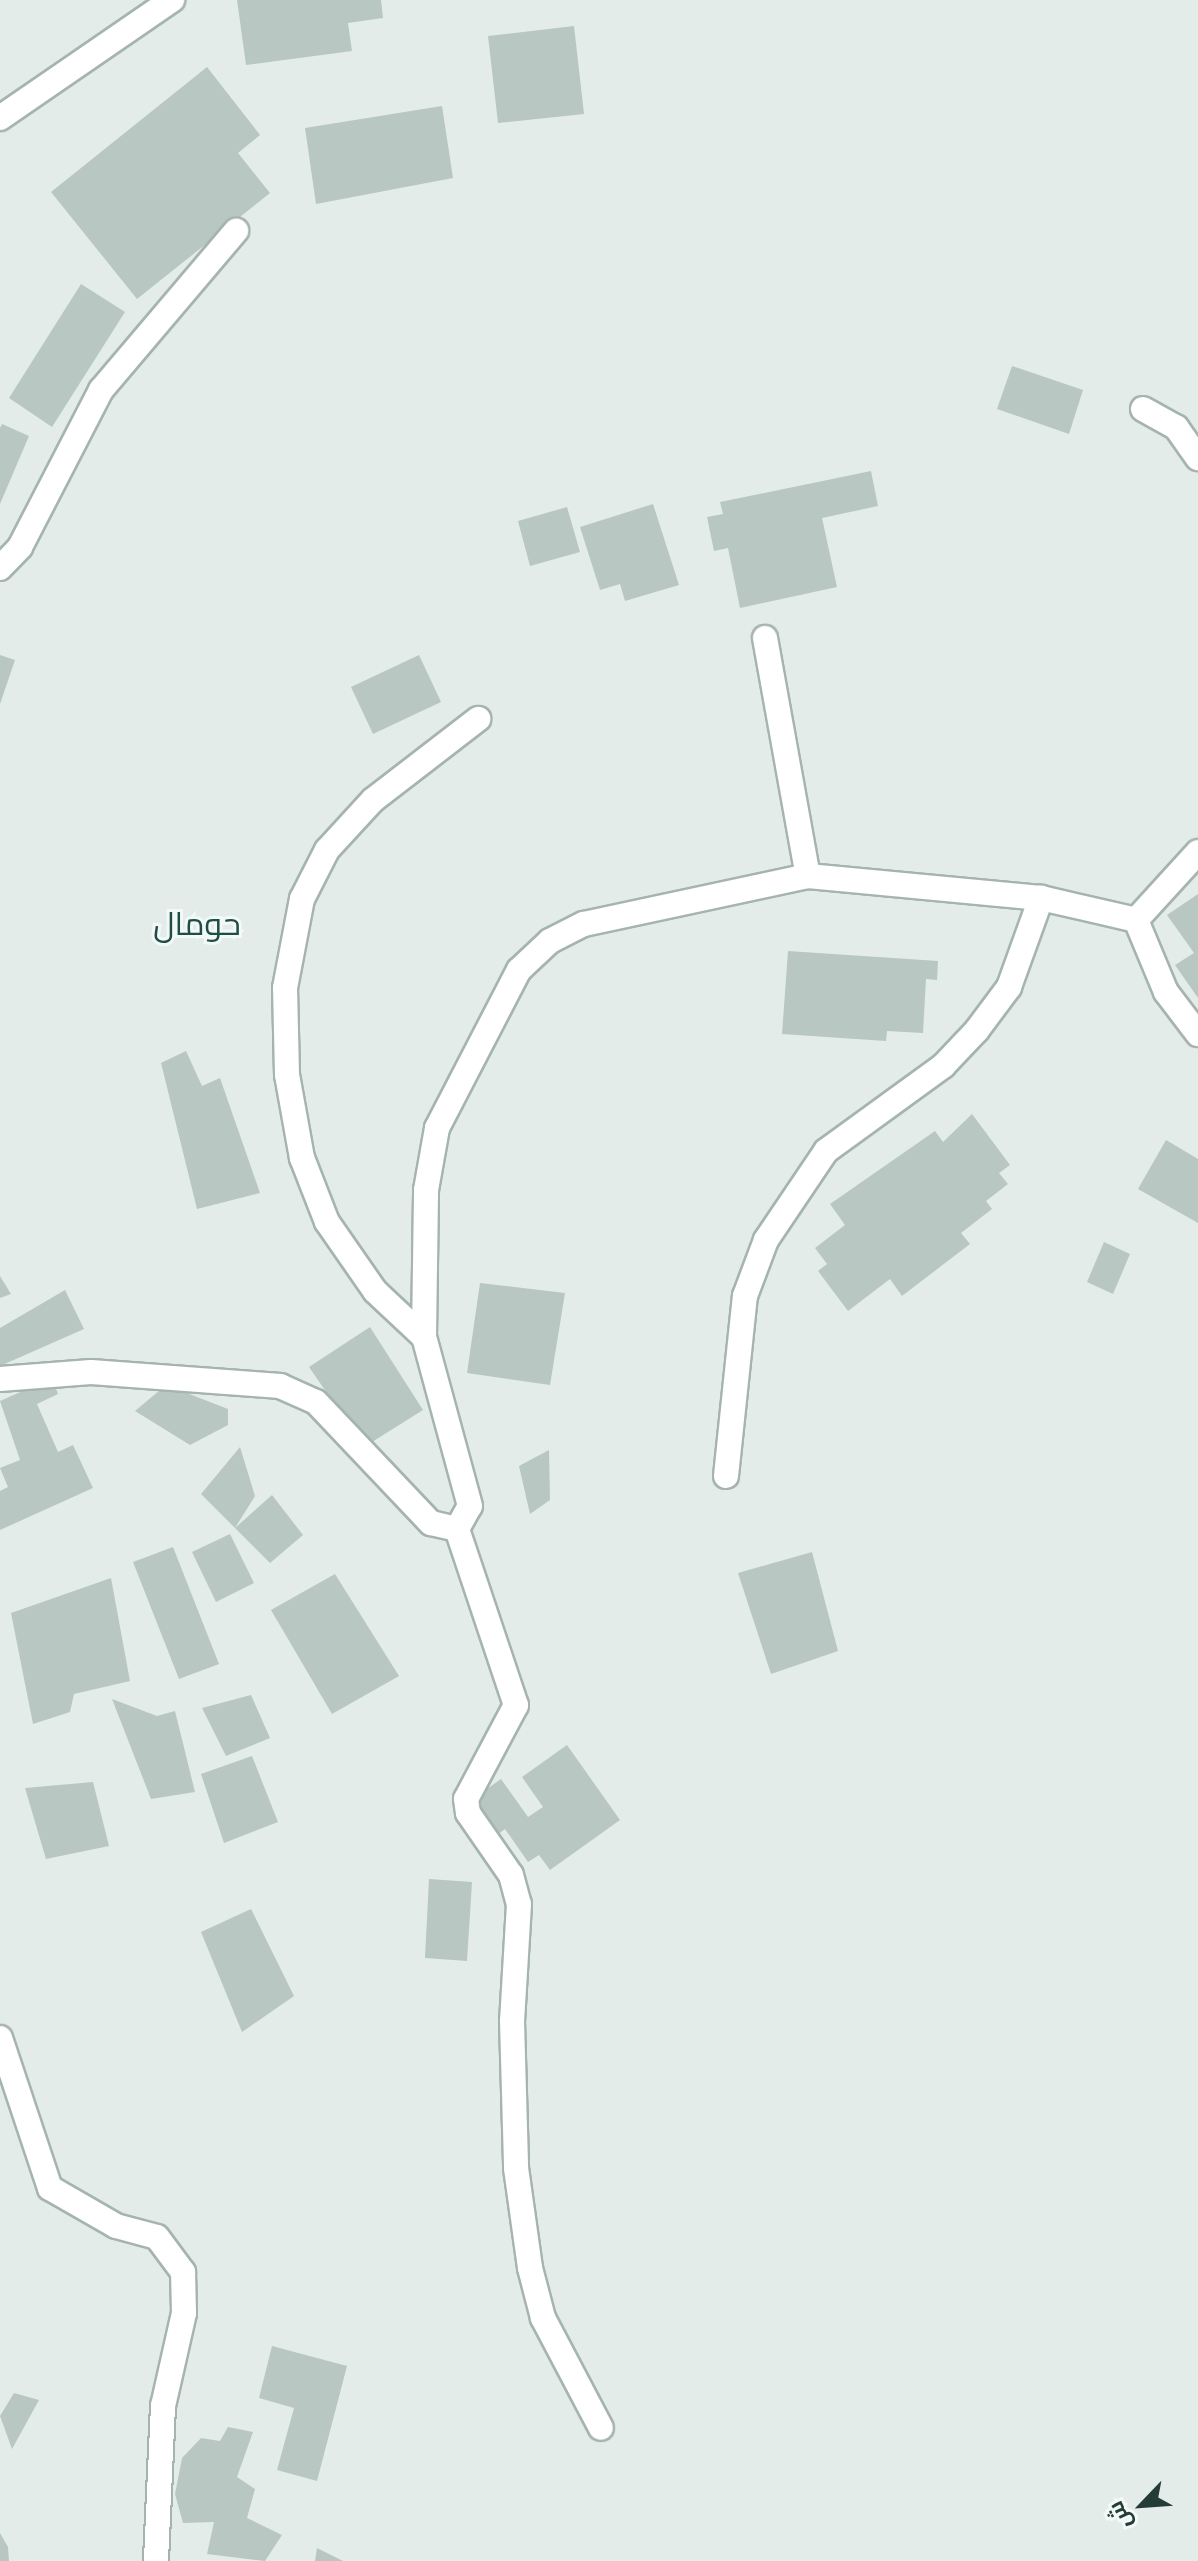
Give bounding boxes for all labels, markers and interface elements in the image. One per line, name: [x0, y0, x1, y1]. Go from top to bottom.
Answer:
district label: حومال: [153, 905, 241, 943]
north arrow: [1102, 2465, 1182, 2545]
text: ش: [1103, 2497, 1137, 2533]

